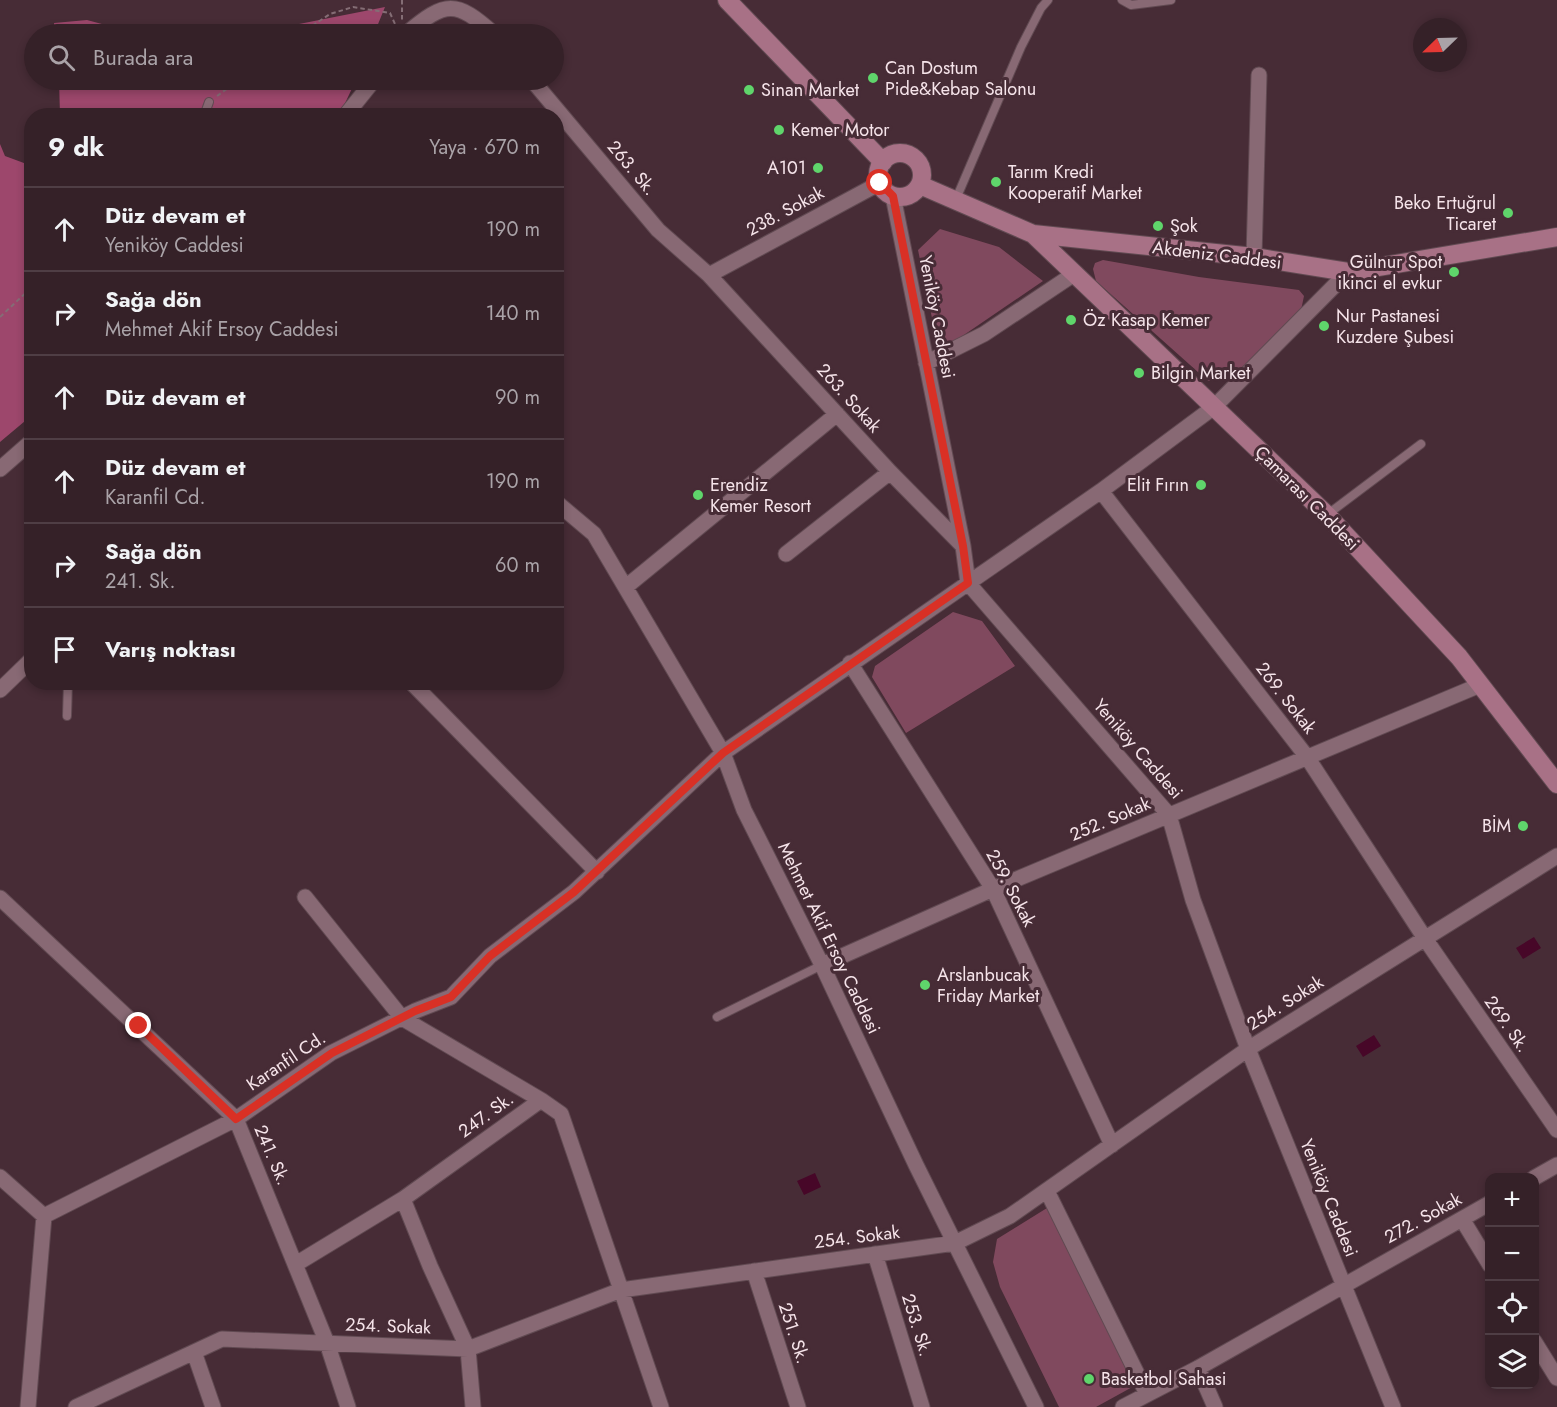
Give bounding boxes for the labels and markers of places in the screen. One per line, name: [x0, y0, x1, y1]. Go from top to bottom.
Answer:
place label: Can Dostum Pide&Kebap Salonu: [885, 55, 1036, 102]
marker: Can Dostum Pide&Kebap Salonu: [866, 71, 880, 85]
place label: Sinan Market: [761, 77, 860, 103]
marker: Sinan Market: [742, 83, 756, 97]
place label: Kemer Motor: [791, 117, 890, 143]
marker: Kemer Motor: [772, 123, 786, 137]
place label: A101: [767, 155, 806, 181]
place label: Tarım Kredi Kooperatif Market: [1008, 159, 1143, 206]
marker: A101: [811, 161, 825, 175]
marker: Tarım Kredi Kooperatif Market: [989, 175, 1003, 189]
place label: Beko Ertuğrul Ticaret: [1394, 190, 1497, 237]
marker: Beko Ertuğrul Ticaret: [1501, 206, 1515, 220]
place label: Şok: [1170, 213, 1198, 239]
marker: Şok: [1151, 219, 1165, 233]
place label: Gülnur Spot ikinci el evkur: [1337, 249, 1443, 296]
marker: Gülnur Spot ikinci el evkur: [1447, 265, 1461, 279]
place label: Nur Pastanesi Kuzdere Şubesi: [1336, 303, 1454, 350]
place label: Öz Kasap Kemer: [1083, 307, 1211, 333]
marker: Öz Kasap Kemer: [1064, 313, 1078, 327]
marker: Nur Pastanesi Kuzdere Şubesi: [1317, 319, 1331, 333]
place label: Bilgin Market: [1151, 360, 1251, 386]
marker: Bilgin Market: [1132, 366, 1146, 380]
place label: Erendiz Kemer Resort: [710, 472, 811, 519]
place label: Elit Fırın: [1127, 472, 1189, 498]
marker: Elit Fırın: [1194, 478, 1208, 492]
marker: Erendiz Kemer Resort: [691, 488, 705, 502]
place label: BİM: [1482, 813, 1511, 839]
marker: BİM: [1516, 819, 1530, 833]
place label: Arslanbucak Friday Market: [937, 962, 1040, 1009]
marker: Arslanbucak Friday Market: [918, 978, 932, 992]
place label: Basketbol Sahasi: [1101, 1366, 1226, 1392]
marker: Basketbol Sahasi: [1082, 1372, 1096, 1386]

